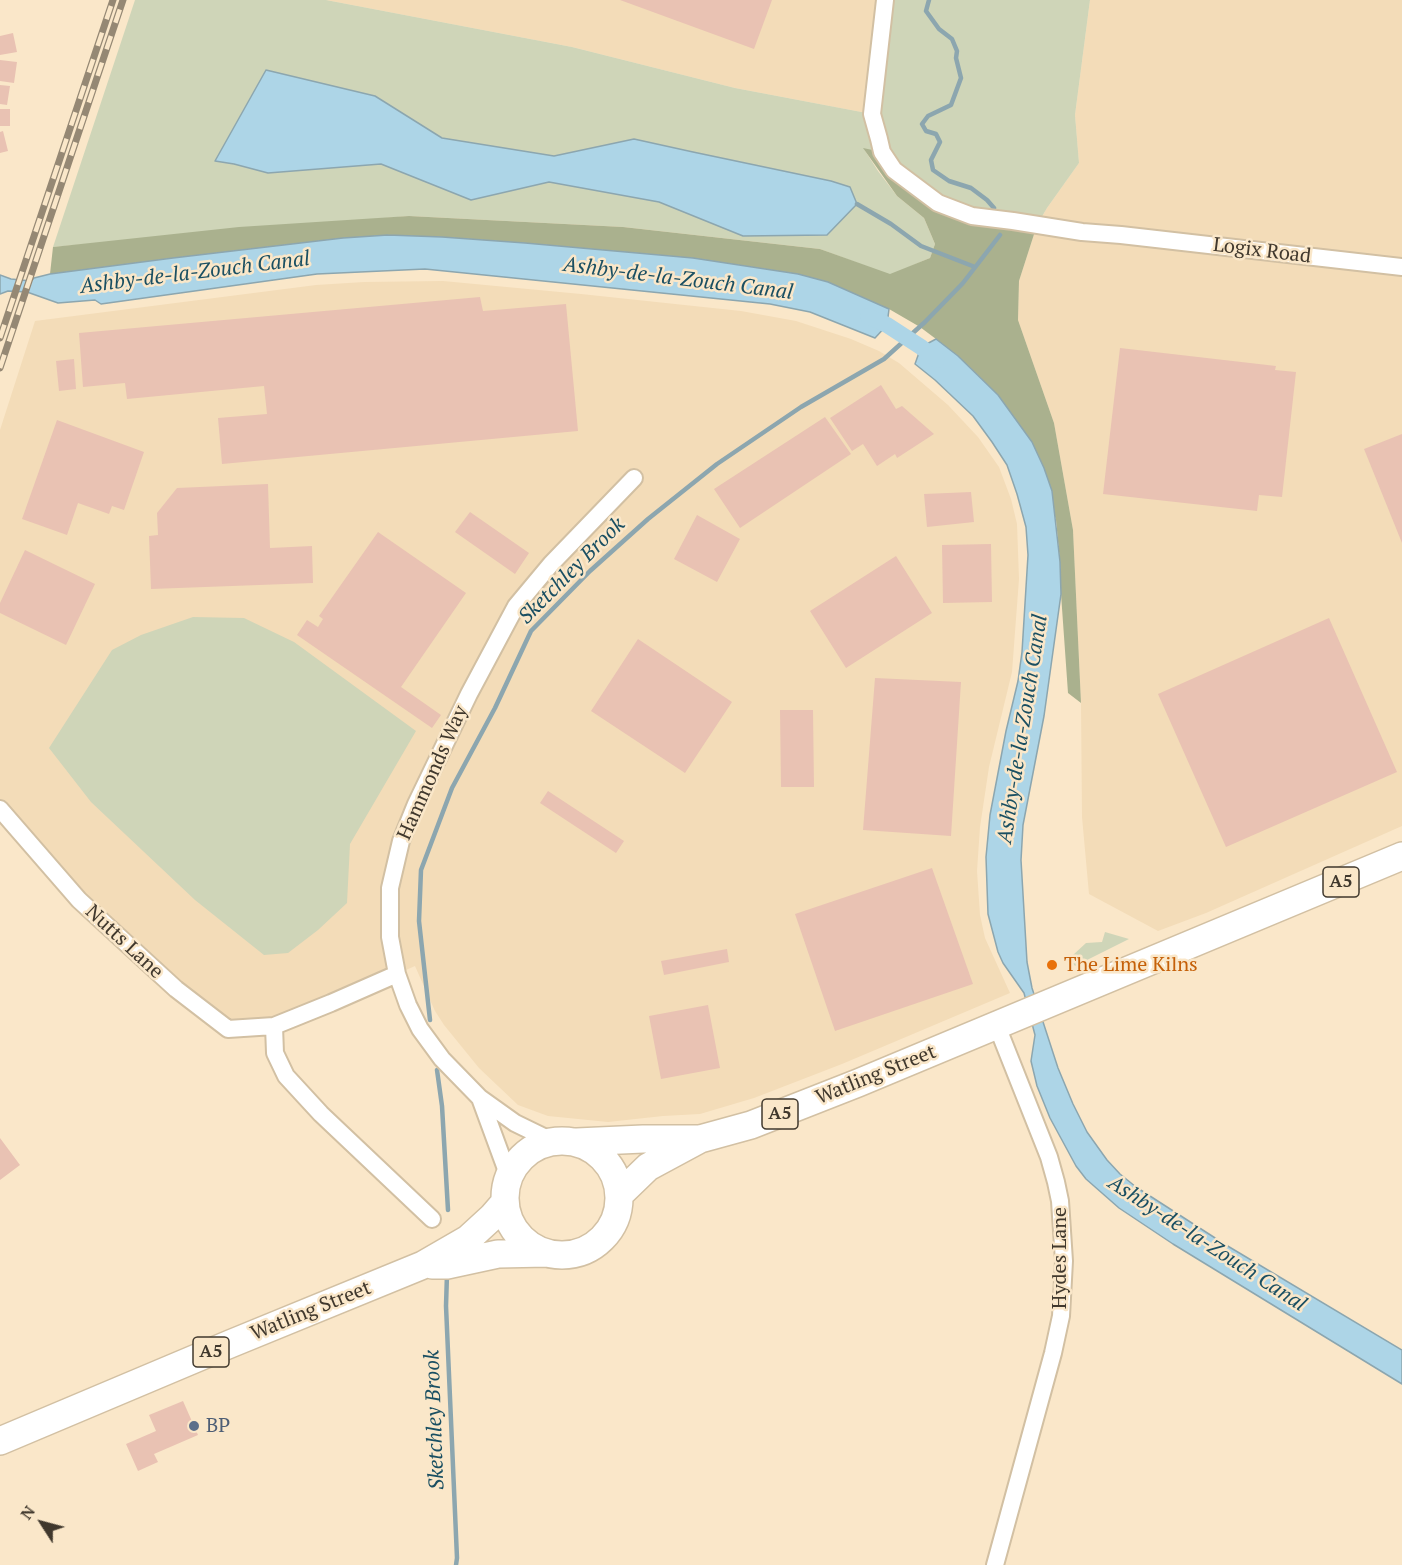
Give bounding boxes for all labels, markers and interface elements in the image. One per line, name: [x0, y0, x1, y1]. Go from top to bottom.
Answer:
street label: Logix Road: [1212, 233, 1312, 269]
water label: Ashby-de-la-Zouch Canal: [79, 246, 311, 300]
water label: Ashby-de-la-Zouch Canal: [562, 252, 794, 306]
water label: Sketchley Brook: [514, 513, 630, 629]
water label: Ashby-de-la-Zouch Canal: [992, 613, 1054, 845]
street label: Hammonds Way: [393, 702, 473, 844]
road number: A5: [1323, 867, 1359, 897]
street label: Nutts Lane: [80, 900, 168, 984]
place label: The Lime Kilns: [1064, 953, 1198, 977]
marker: The Lime Kilns: [1045, 958, 1059, 972]
street label: Watling Street: [812, 1040, 940, 1110]
road number: A5: [762, 1099, 798, 1129]
water label: Ashby-de-la-Zouch Canal: [1103, 1170, 1311, 1318]
street label: Hydes Lane: [1048, 1207, 1072, 1309]
street label: Watling Street: [247, 1276, 375, 1346]
road number: A5: [193, 1337, 229, 1367]
water label: Sketchley Brook: [420, 1349, 450, 1491]
place label: BP: [206, 1414, 230, 1438]
marker: BP: [187, 1419, 201, 1433]
north arrow: [12, 1493, 72, 1553]
text: N: [15, 1501, 40, 1524]

